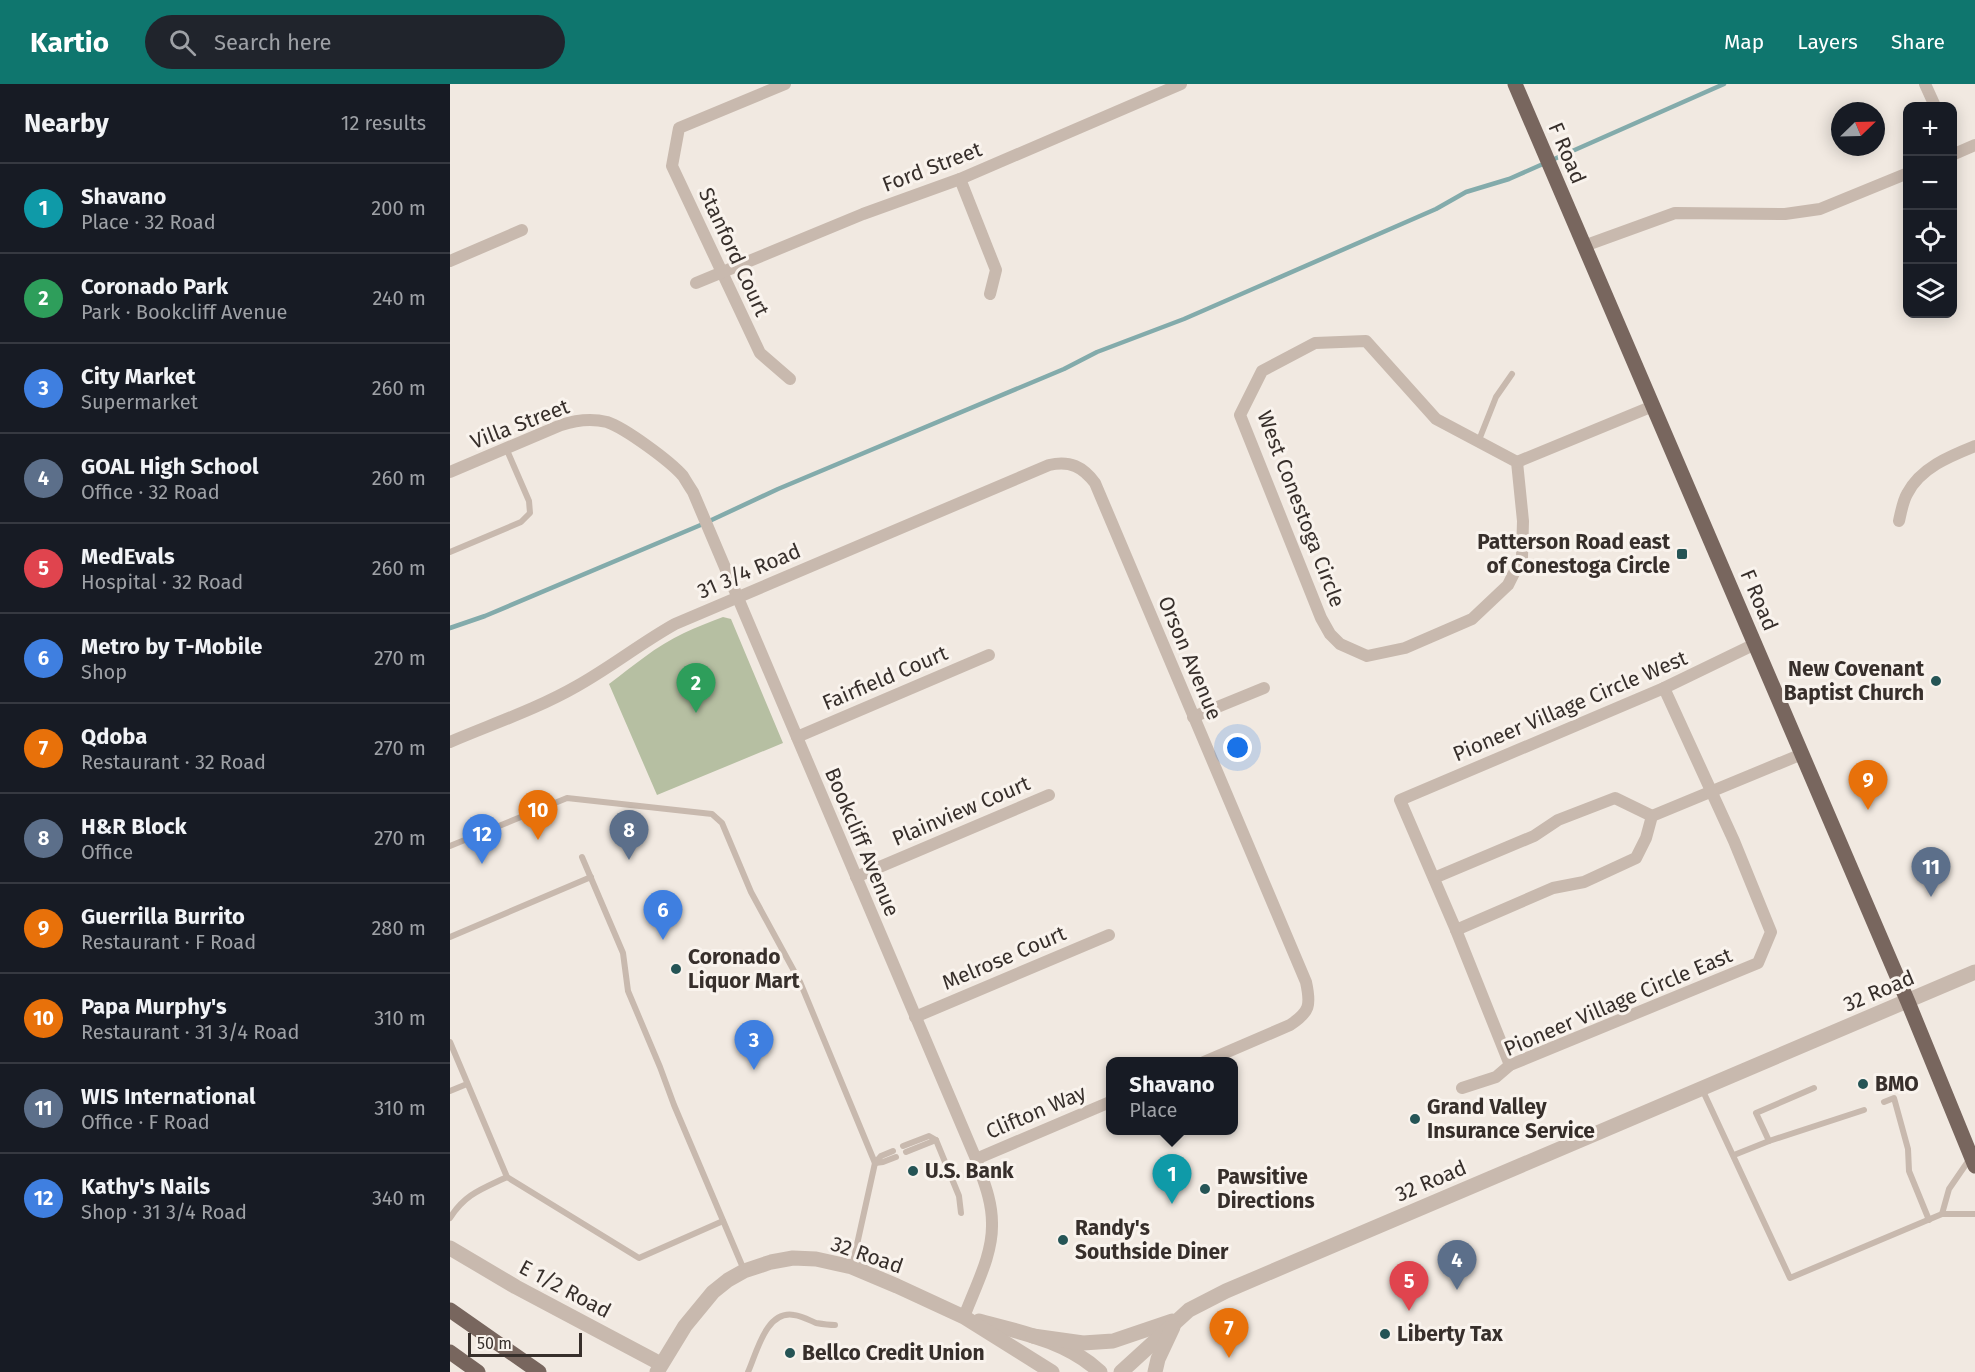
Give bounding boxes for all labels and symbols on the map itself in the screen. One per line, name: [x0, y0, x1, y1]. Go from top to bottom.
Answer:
north arrow: [1831, 102, 1885, 156]
street label: F Road: [1542, 118, 1592, 188]
street label: Ford Street: [879, 136, 986, 198]
street label: Stanford Court: [693, 184, 775, 321]
street label: Villa Street: [467, 393, 573, 455]
street label: West Conestoga Circle: [1252, 407, 1350, 611]
place label: Patterson Road east of Conestoga Circle: [1477, 529, 1671, 579]
street label: 31 3/4 Road: [693, 538, 805, 604]
marker: Patterson Road east of Conestoga Circle: [1675, 547, 1689, 561]
street label: F Road: [1734, 565, 1784, 635]
street label: Orson Avenue: [1152, 592, 1228, 724]
street label: Fairfield Court: [818, 640, 952, 716]
street label: Pioneer Village Circle West: [1449, 645, 1691, 767]
place label: New Covenant Baptist Church: [1784, 656, 1925, 706]
pin: 2: [676, 664, 716, 713]
marker: New Covenant Baptist Church: [1929, 674, 1943, 688]
your location: [1223, 733, 1252, 762]
pin: 9: [1848, 760, 1888, 810]
street label: Bookcliff Avenue: [819, 764, 905, 920]
street label: Plainview Court: [888, 770, 1034, 852]
pin: 10: [518, 790, 557, 840]
pin: 8: [610, 810, 648, 860]
pin: 12: [462, 814, 501, 864]
pin: 11: [1912, 848, 1950, 897]
pin: 6: [644, 890, 682, 940]
street label: Melrose Court: [938, 920, 1070, 996]
street label: Pioneer Village Circle East: [1500, 942, 1737, 1062]
place label: Coronado Liquor Mart: [688, 944, 800, 994]
marker: Coronado Liquor Mart: [669, 962, 683, 976]
street label: 32 Road: [1840, 964, 1918, 1018]
pin: 3: [734, 1020, 774, 1070]
place label: BMO: [1875, 1071, 1919, 1097]
marker: BMO: [1856, 1077, 1870, 1091]
street label: Clifton Way: [982, 1079, 1091, 1145]
place label: Grand Valley Insurance Service: [1427, 1094, 1595, 1144]
marker: Grand Valley Insurance Service: [1408, 1112, 1422, 1126]
pin: 1: [1152, 1154, 1192, 1204]
street label: 32 Road: [1392, 1154, 1470, 1208]
place label: U.S. Bank: [925, 1158, 1014, 1184]
marker: U.S. Bank: [906, 1164, 920, 1178]
place label: Pawsitive Directions: [1217, 1164, 1315, 1214]
marker: Pawsitive Directions: [1198, 1182, 1212, 1196]
place label: Randy's Southside Diner: [1075, 1215, 1229, 1265]
street label: 32 Road: [827, 1231, 907, 1279]
marker: Randy's Southside Diner: [1056, 1233, 1070, 1247]
pin: 4: [1438, 1240, 1476, 1290]
street label: E 1/2 Road: [515, 1254, 615, 1324]
pin: 5: [1390, 1262, 1428, 1311]
pin: 7: [1210, 1308, 1248, 1358]
place label: Liberty Tax: [1397, 1321, 1503, 1347]
marker: Liberty Tax: [1378, 1327, 1392, 1341]
scale bar: [468, 1330, 582, 1358]
place label: Bellco Credit Union: [802, 1340, 985, 1366]
marker: Bellco Credit Union: [783, 1346, 797, 1360]

